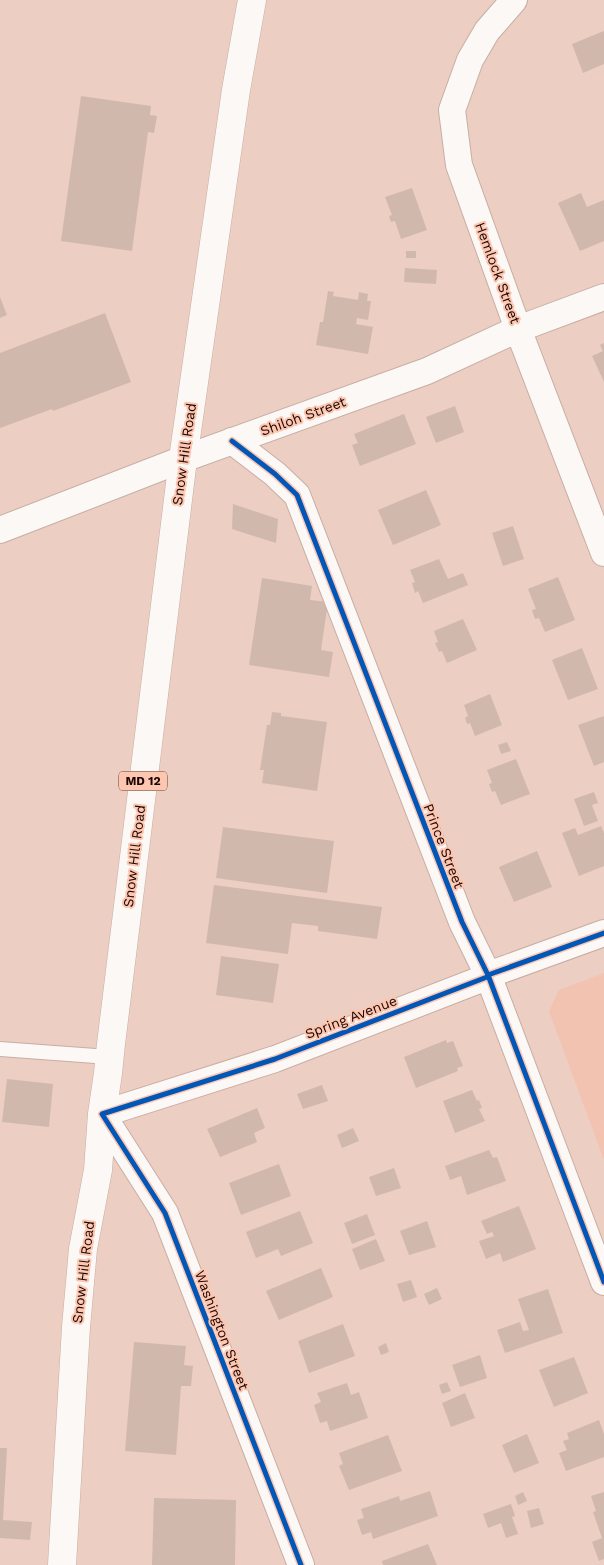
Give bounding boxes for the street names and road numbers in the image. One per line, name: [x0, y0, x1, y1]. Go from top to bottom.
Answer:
street label: Hemlock Street: [472, 220, 524, 326]
street label: Shiloh Street: [258, 393, 348, 439]
street label: Snow Hill Road: [169, 402, 199, 506]
road number: MD 12: [119, 771, 167, 790]
street label: Prince Street: [420, 801, 468, 891]
street label: Snow Hill Road: [120, 804, 148, 908]
street label: Spring Avenue: [303, 992, 399, 1042]
street label: Snow Hill Road: [69, 1220, 97, 1324]
street label: Washington Street: [192, 1268, 252, 1392]

